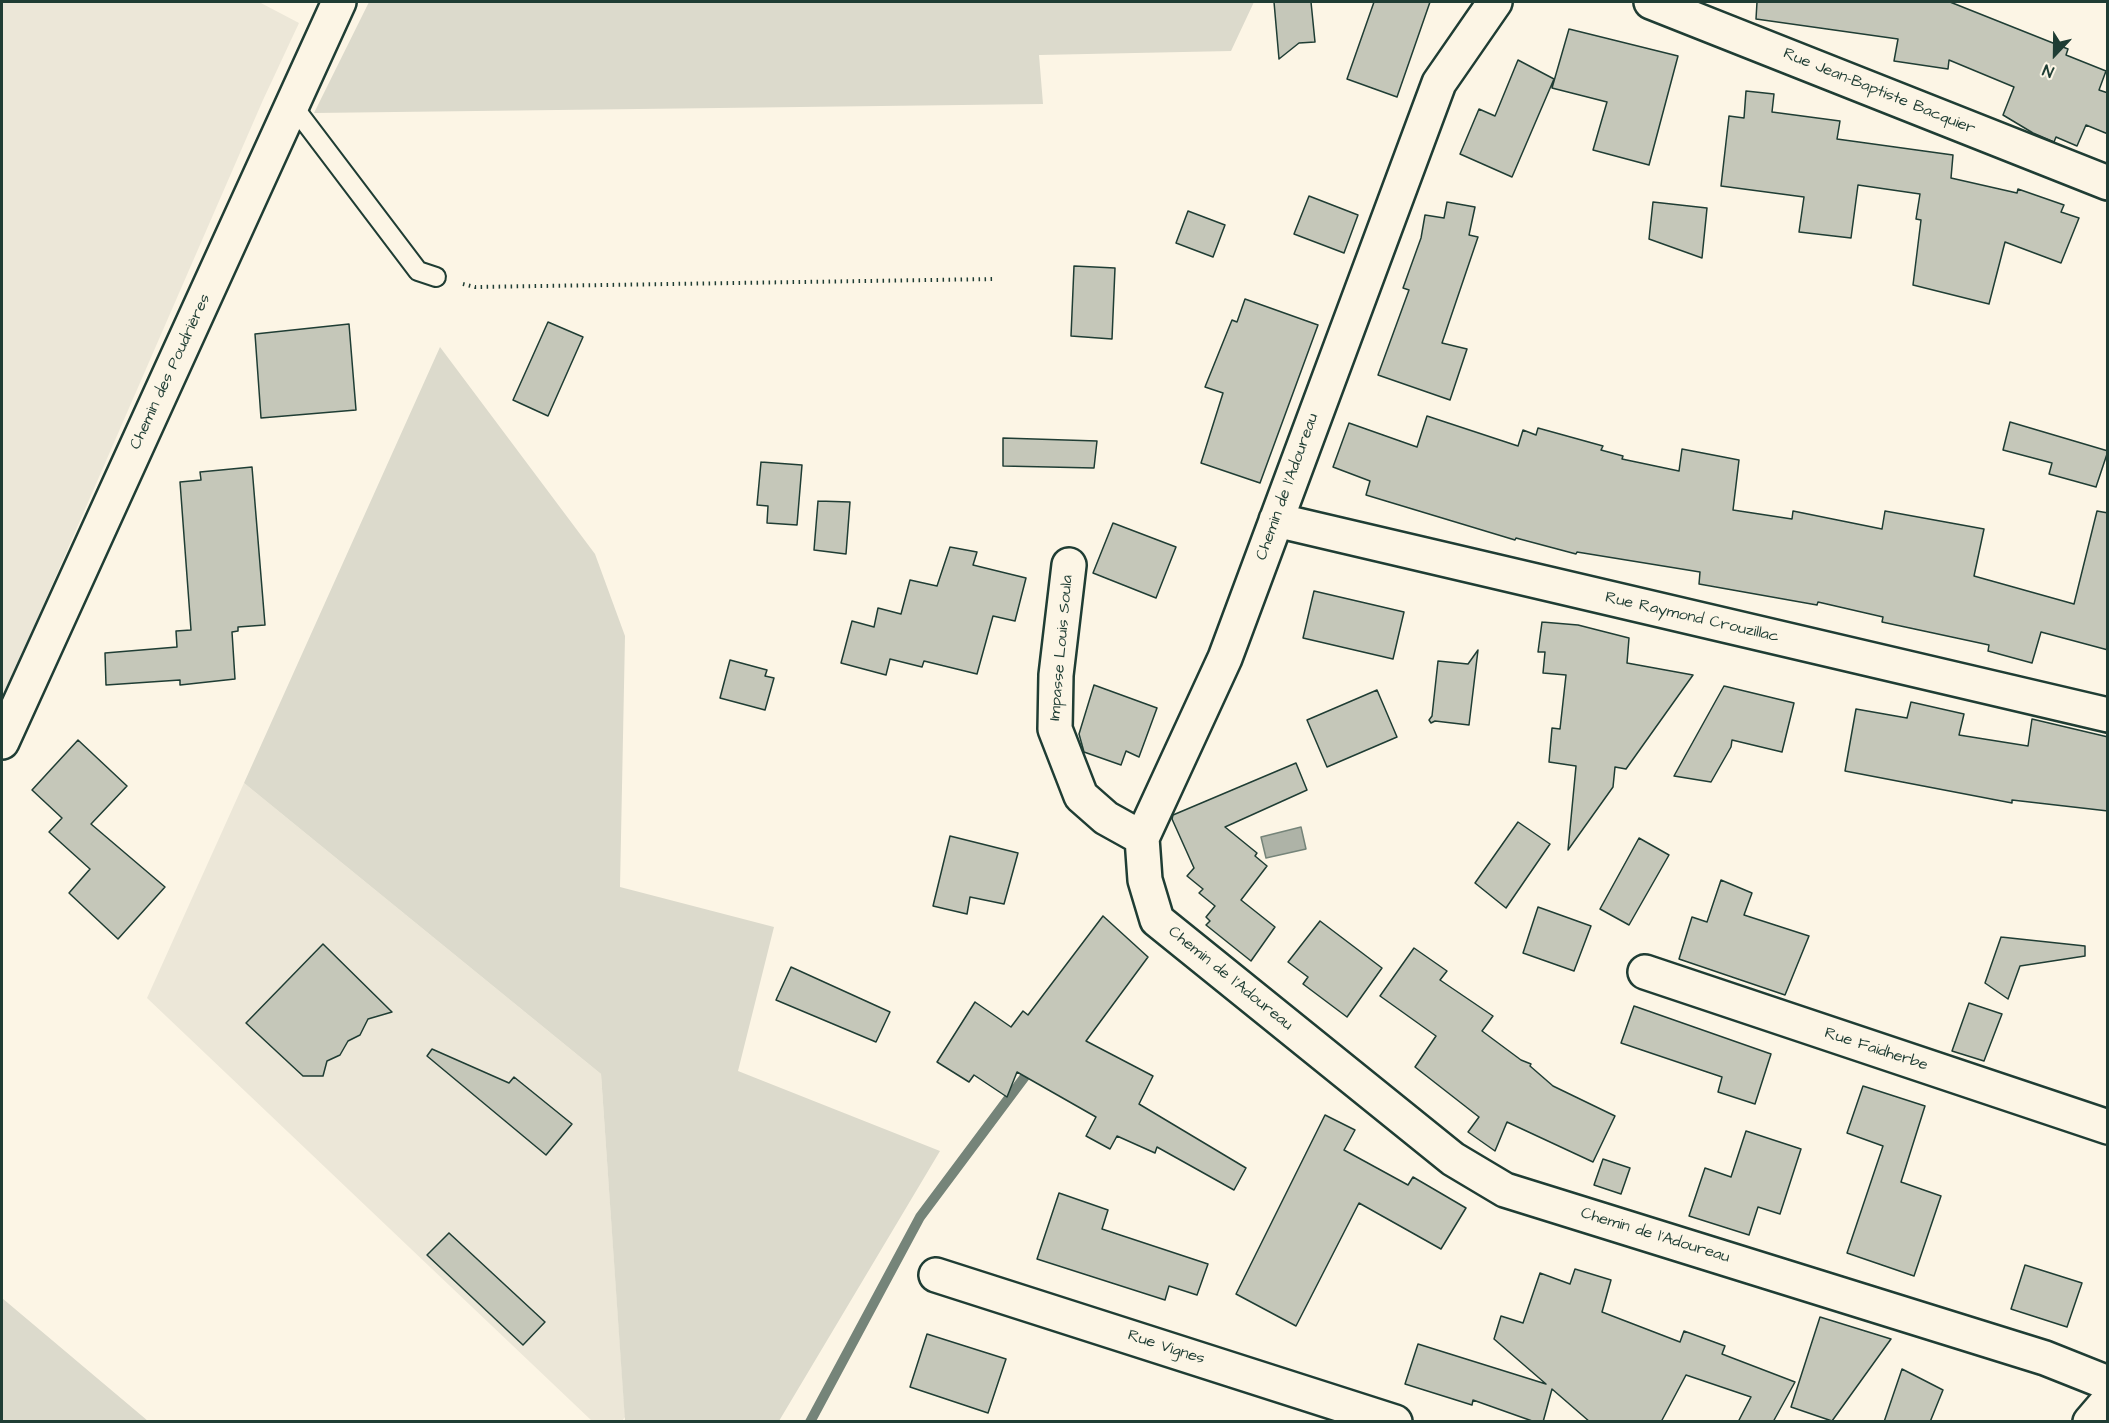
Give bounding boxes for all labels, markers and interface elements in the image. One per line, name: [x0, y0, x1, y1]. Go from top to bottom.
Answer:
north arrow: [2025, 24, 2085, 84]
street label: Rue Jean-Baptiste Bacquier: [1780, 45, 1978, 139]
text: N: [2039, 59, 2057, 83]
street label: Chemin des Poudrières: [126, 291, 216, 453]
street label: Chemin de l'Adoureau: [1252, 411, 1324, 563]
street label: Impasse Louis Soula: [1046, 574, 1078, 722]
street label: Rue Raymond Crouzillac: [1603, 589, 1781, 647]
street label: Chemin de l'Adoureau: [1164, 923, 1296, 1035]
street label: Rue Faidherbe: [1822, 1024, 1930, 1076]
street label: Chemin de l'Adoureau: [1578, 1204, 1732, 1268]
street label: Rue Vignes: [1125, 1327, 1207, 1369]

